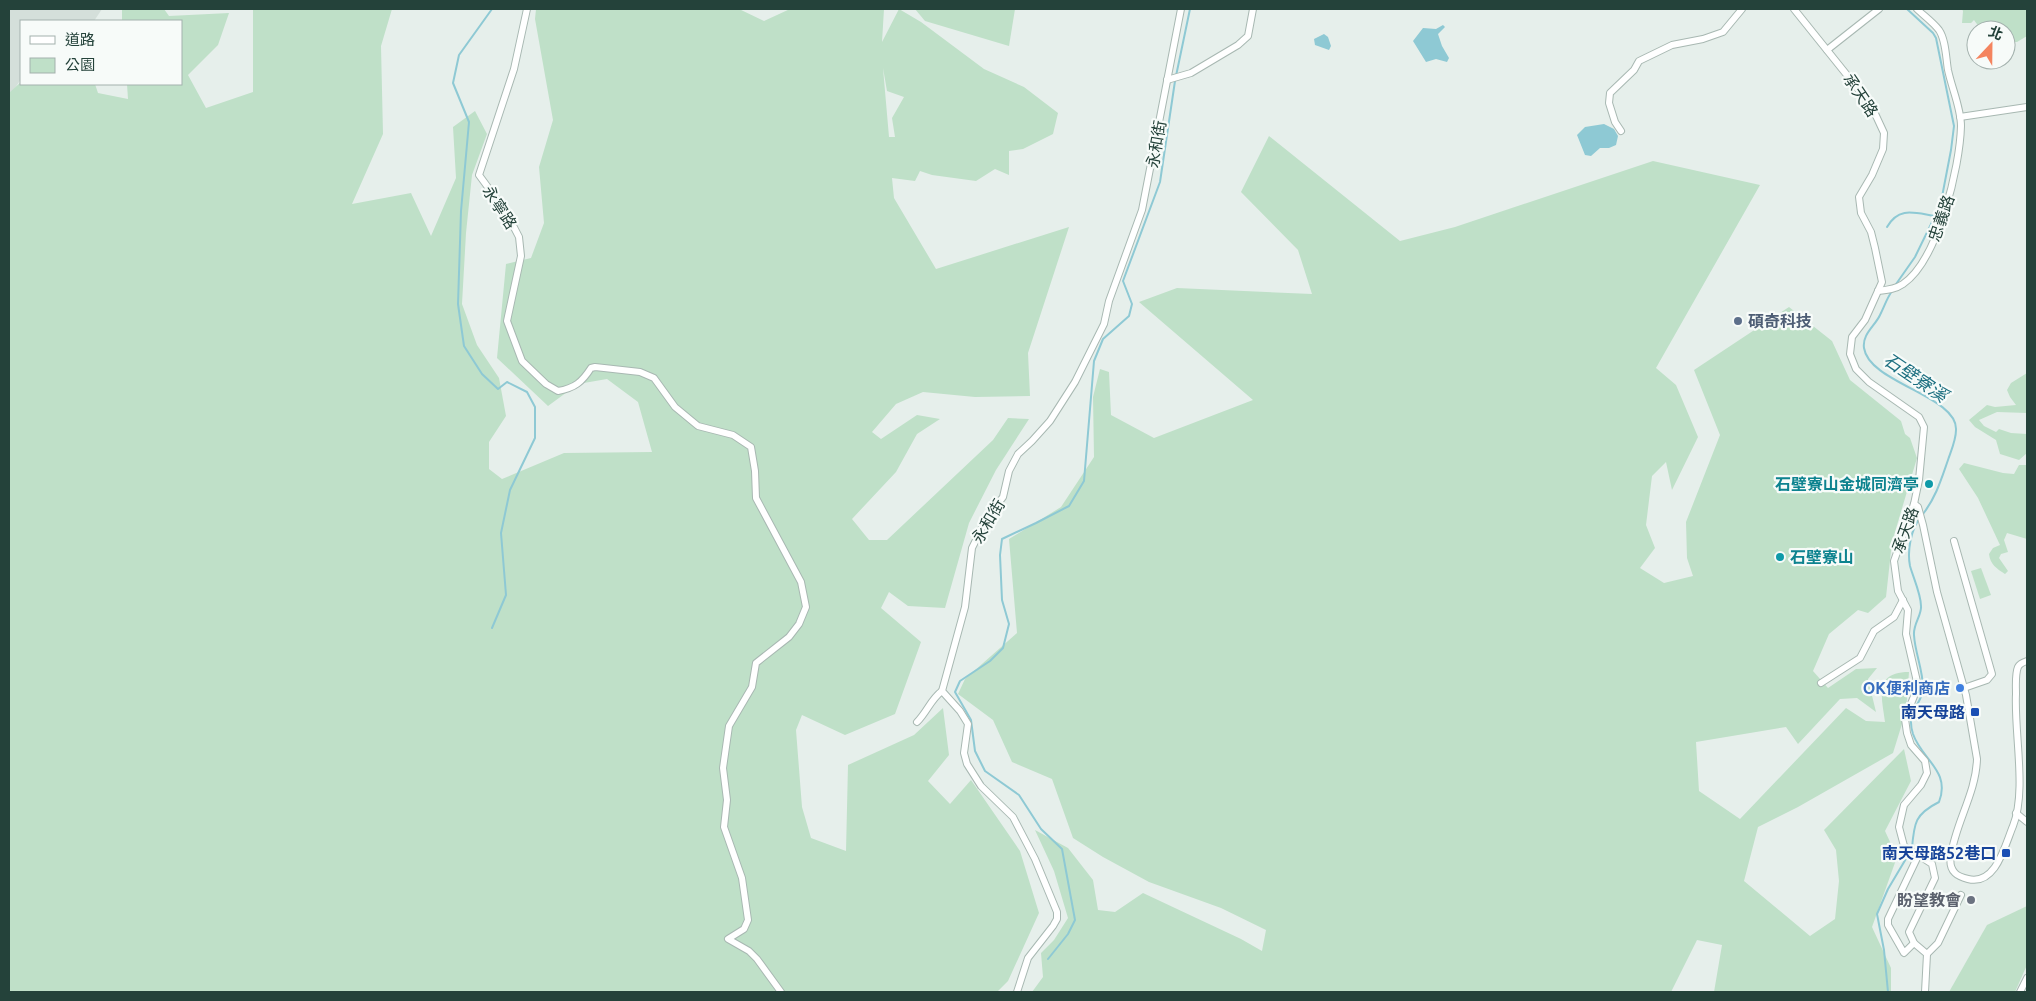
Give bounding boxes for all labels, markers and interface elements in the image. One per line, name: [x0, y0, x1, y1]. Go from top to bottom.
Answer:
legend: [20, 20, 182, 85]
north arrow: [1966, 20, 2016, 70]
text: 北: [1986, 23, 2005, 43]
text: 道路: [65, 31, 95, 48]
text: 公園: [65, 56, 95, 73]
street label: 承天路: [1840, 70, 1882, 120]
street label: 永和街: [1143, 119, 1169, 169]
street label: 永寧路: [479, 182, 521, 232]
street label: 忠義路: [1925, 192, 1957, 244]
place label: 碩奇科技: [1748, 312, 1812, 330]
marker: 碩奇科技: [1732, 315, 1744, 327]
water label: 石壁寮溪: [1881, 349, 1954, 407]
place label: 石壁寮山金城同濟亭: [1775, 475, 1919, 493]
marker: 石壁寮山金城同濟亭: [1923, 478, 1935, 490]
street label: 永和街: [968, 496, 1008, 546]
street label: 承天路: [1888, 504, 1922, 556]
place label: 石壁寮山: [1790, 548, 1854, 566]
marker: 石壁寮山: [1774, 551, 1786, 563]
place label: OK便利商店: [1863, 679, 1950, 697]
marker: OK便利商店: [1954, 682, 1966, 694]
place label: 南天母路: [1901, 703, 1965, 721]
marker: 南天母路: [1969, 706, 1981, 718]
place label: 南天母路52巷口: [1882, 844, 1996, 862]
marker: 南天母路52巷口: [2000, 847, 2012, 859]
place label: 盼望教會: [1897, 891, 1961, 909]
marker: 盼望教會: [1965, 894, 1977, 906]

